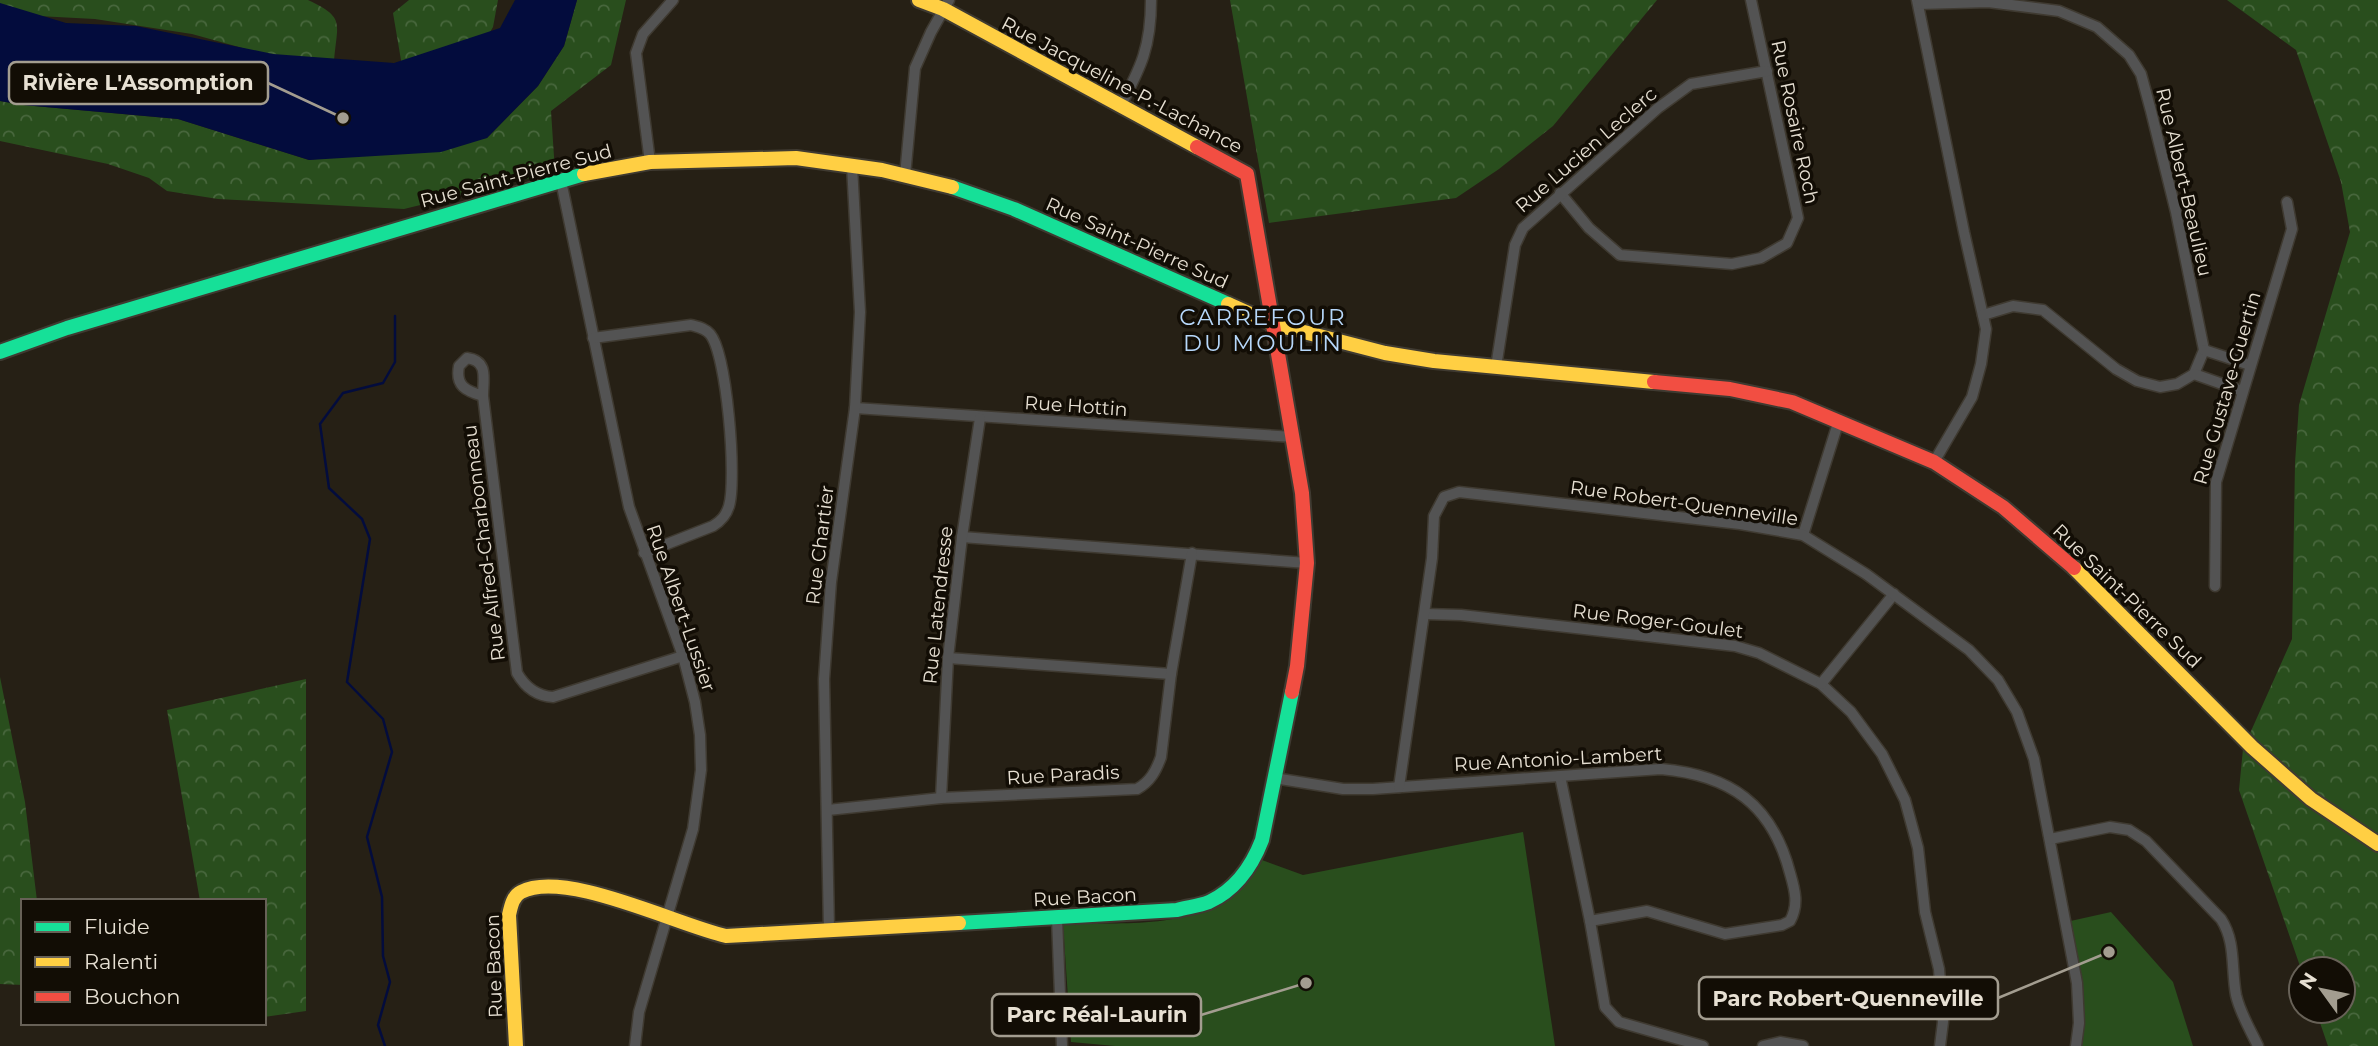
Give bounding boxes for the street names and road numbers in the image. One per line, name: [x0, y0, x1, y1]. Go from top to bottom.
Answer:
street label: Rue Jacqueline-P.-Lachance: [998, 12, 1246, 158]
street label: Rue Rosaire Roch: [1766, 38, 1824, 206]
street label: Rue Lucien Leclerc: [1511, 82, 1661, 218]
street label: Rue Albert-Beaulieu: [2151, 86, 2217, 278]
street label: Rue Saint-Pierre Sud: [418, 139, 614, 213]
street label: Rue Saint-Pierre Sud: [1042, 192, 1232, 294]
street label: Rue Gustave-Guertin: [2188, 289, 2266, 487]
street label: Rue Hottin: [1024, 391, 1128, 421]
street label: Rue Alfred-Charbonneau: [458, 424, 510, 662]
street label: Rue Robert-Quenneville: [1568, 476, 1800, 530]
street label: Rue Chartier: [801, 484, 839, 606]
street label: Rue Saint-Pierre Sud: [2048, 519, 2206, 673]
street label: Rue Albert-Lussier: [642, 521, 720, 695]
street label: Rue Latendresse: [918, 525, 958, 685]
street label: Rue Roger-Goulet: [1571, 599, 1745, 643]
street label: Rue Antonio-Lambert: [1453, 742, 1663, 776]
street label: Rue Paradis: [1006, 761, 1120, 789]
street label: Rue Bacon: [1033, 883, 1137, 911]
street label: Rue Bacon: [481, 914, 507, 1018]

